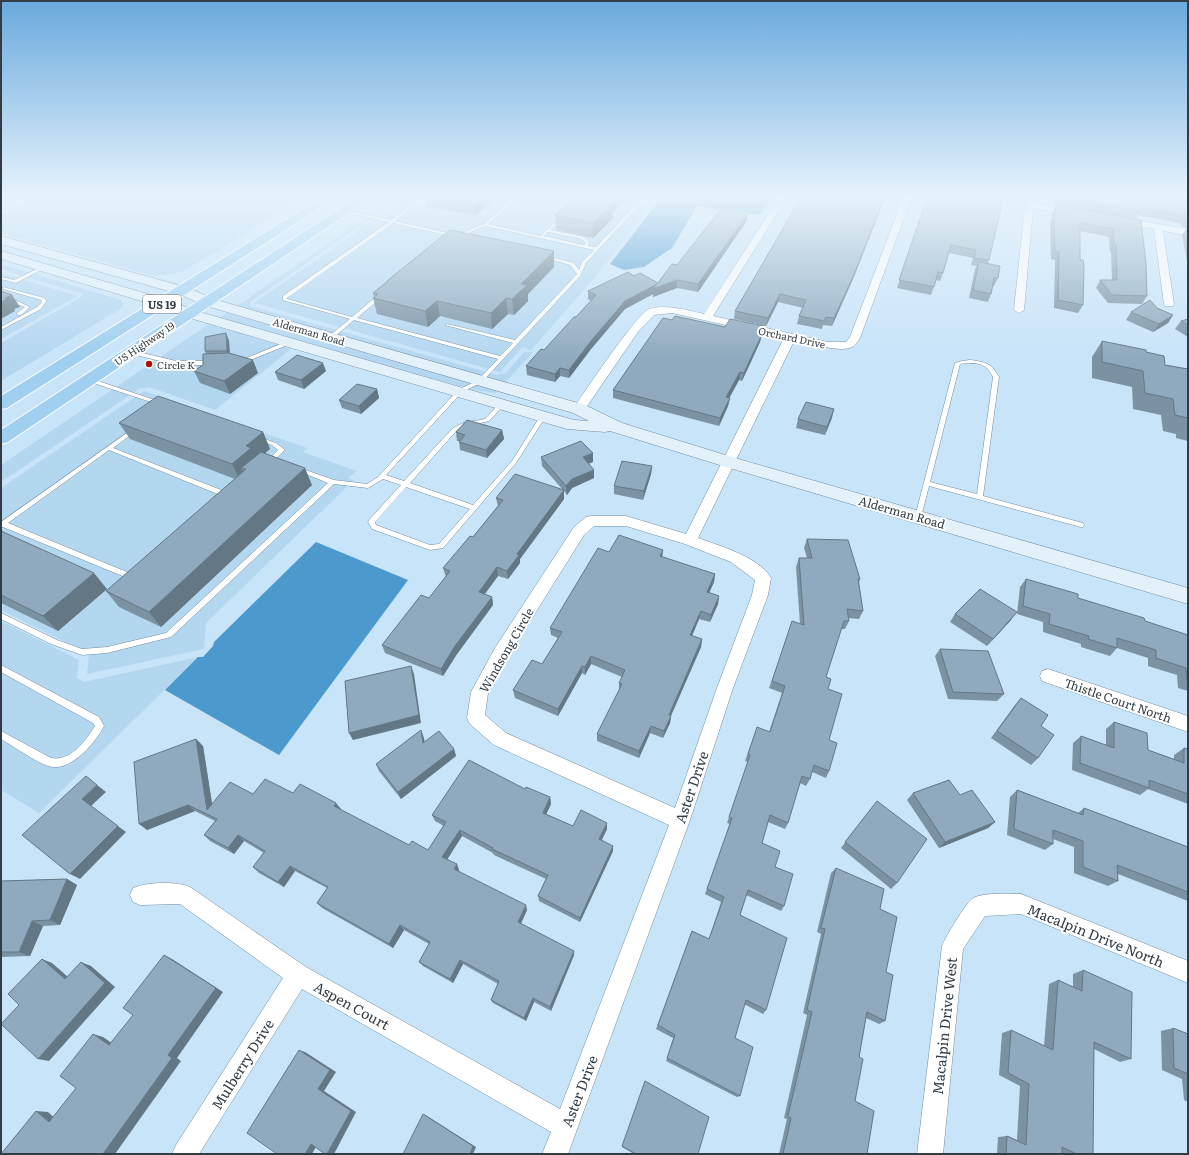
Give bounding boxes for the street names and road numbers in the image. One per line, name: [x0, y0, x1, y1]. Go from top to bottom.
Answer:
road number: US 19: [143, 295, 181, 313]
street label: Alderman Road: [271, 314, 347, 348]
street label: US Highway 19: [111, 317, 177, 369]
street label: Orchard Drive: [757, 323, 827, 351]
street label: Alderman Road: [857, 491, 948, 533]
street label: Windsong Circle: [474, 604, 538, 696]
street label: Thistle Court North: [1062, 673, 1174, 727]
street label: Aster Drive: [669, 748, 713, 826]
street label: Macalpin Drive North: [1025, 898, 1167, 972]
street label: Macalpin Drive West: [927, 956, 961, 1096]
street label: Aspen Court: [311, 976, 394, 1034]
street label: Mulberry Drive: [206, 1015, 278, 1113]
street label: Aster Drive: [556, 1052, 602, 1130]

